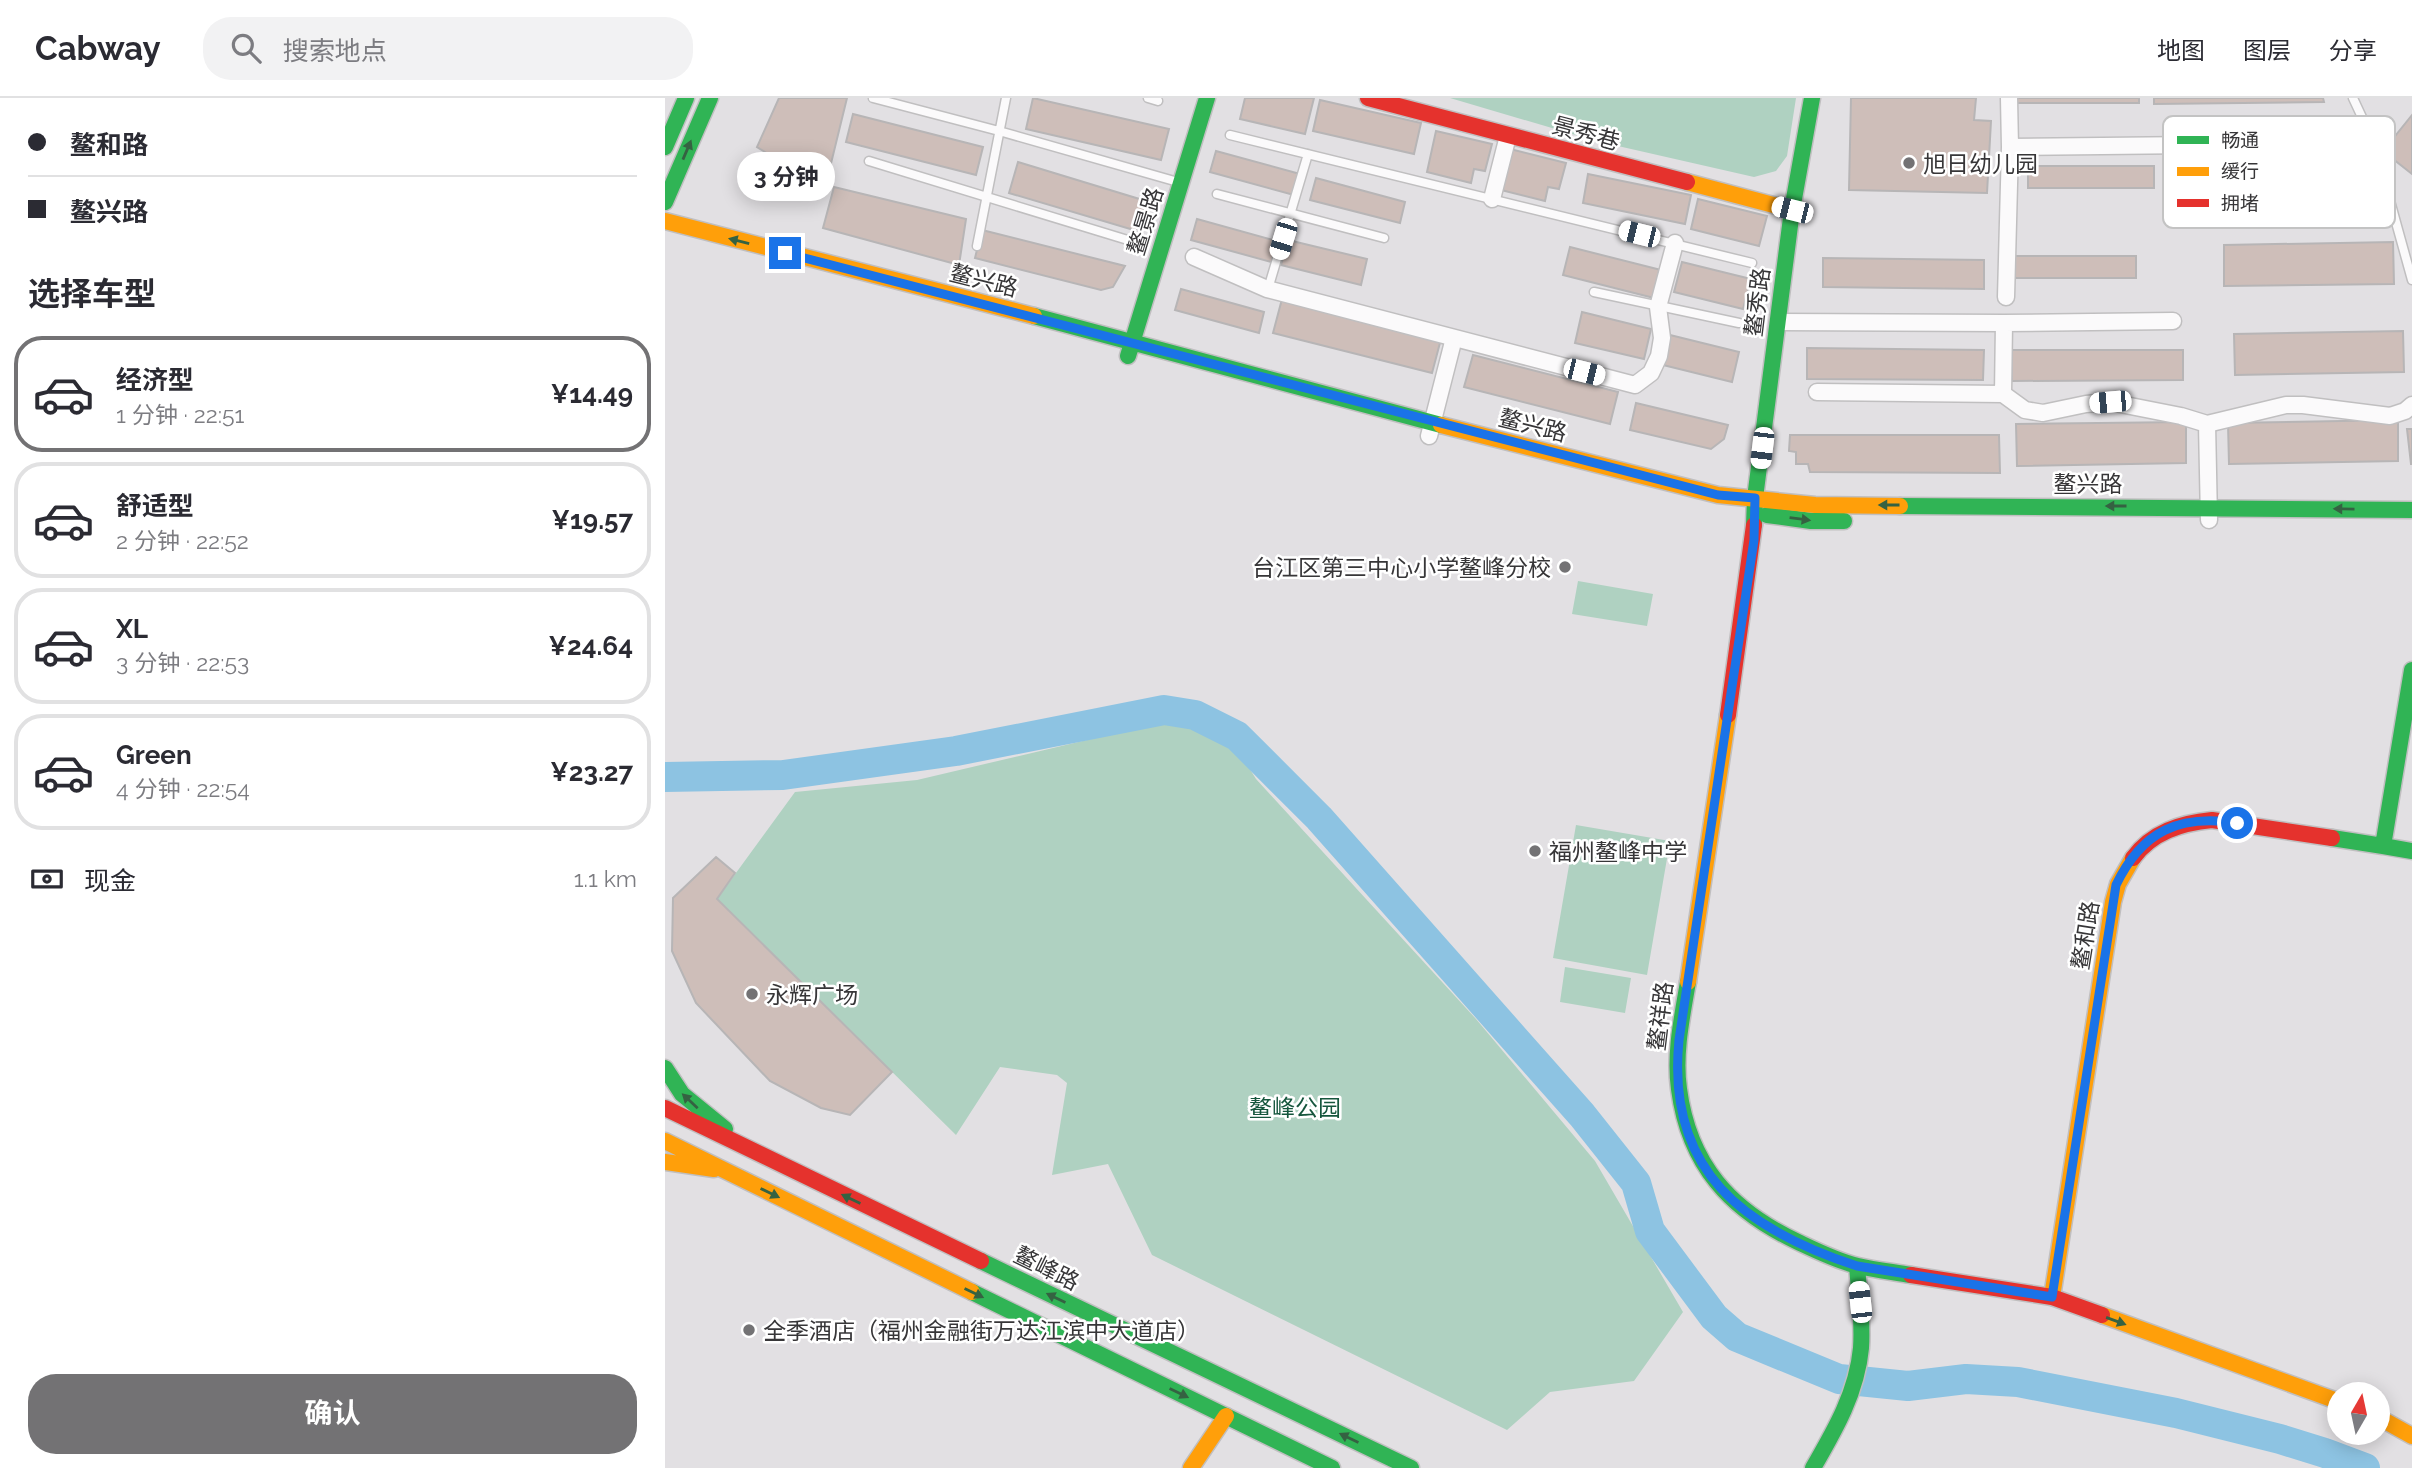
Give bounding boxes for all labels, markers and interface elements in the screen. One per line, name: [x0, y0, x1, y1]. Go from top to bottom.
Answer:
search box: [203, 17, 693, 80]
text: Cabway: [35, 29, 161, 68]
icon: search: [227, 29, 265, 67]
text: 搜索地点: [283, 36, 387, 66]
text: 地图: [2157, 36, 2205, 65]
text: 图层: [2243, 36, 2291, 65]
text: 分享: [2329, 36, 2377, 65]
street label: 景秀巷: [1549, 111, 1623, 155]
legend: [2163, 116, 2395, 228]
text: 畅通: [2221, 129, 2259, 151]
text: 鳌和路: [70, 130, 148, 160]
one-way arrow: [681, 140, 693, 160]
place label: 旭日幼儿园: [1923, 150, 2038, 177]
callout: 3 分钟: [736, 152, 834, 200]
marker: 旭日幼儿园: [1901, 155, 1917, 171]
text: 缓行: [2221, 160, 2259, 182]
text: 3 分钟: [754, 163, 818, 190]
street label: 鳌景路: [1122, 184, 1168, 258]
text: 拥堵: [2221, 192, 2259, 214]
car: [1770, 195, 1815, 225]
text: 鳌兴路: [70, 197, 148, 227]
car: [1267, 216, 1300, 262]
car: [1617, 219, 1662, 249]
one-way arrow: [728, 235, 750, 246]
route end: [769, 237, 801, 269]
street label: 鳌兴路: [947, 259, 1021, 301]
street label: 鳌秀路: [1739, 266, 1775, 338]
text: 选择车型: [28, 275, 156, 312]
car: [1562, 357, 1607, 387]
icon: car: [32, 363, 95, 426]
text: 经济型: [116, 365, 194, 395]
text: ¥14.49: [551, 379, 633, 409]
car: [2089, 390, 2132, 414]
text: 1 分钟 · 22:51: [116, 401, 244, 428]
street label: 鳌兴路: [1496, 404, 1570, 446]
car: [1750, 426, 1775, 470]
street label: 鳌兴路: [2054, 470, 2123, 497]
icon: car: [32, 489, 95, 552]
text: 舒适型: [116, 491, 194, 521]
one-way arrow: [1878, 499, 1900, 511]
one-way arrow: [2105, 500, 2127, 512]
one-way arrow: [2333, 503, 2355, 515]
text: ¥19.57: [551, 505, 633, 535]
one-way arrow: [1790, 514, 1812, 525]
text: 2 分钟 · 22:52: [116, 527, 249, 554]
place label: 台江区第三中心小学鳌峰分校: [1252, 554, 1551, 581]
marker: 台江区第三中心小学鳌峰分校: [1557, 559, 1573, 575]
text: XL: [116, 614, 148, 644]
icon: car: [32, 615, 95, 678]
text: ¥24.64: [548, 631, 633, 661]
text: 3 分钟 · 22:53: [116, 649, 249, 676]
text: Green: [116, 740, 192, 770]
icon: car: [32, 741, 95, 804]
text: ¥23.27: [550, 757, 633, 787]
text: 4 分钟 · 22:54: [116, 775, 250, 802]
route start: [2221, 807, 2253, 839]
place label: 福州鳌峰中学: [1549, 838, 1687, 865]
marker: 福州鳌峰中学: [1527, 843, 1543, 859]
icon: cash: [28, 860, 66, 898]
text: 1.1 km: [574, 865, 637, 892]
text: 现金: [84, 866, 136, 896]
street label: 鳌和路: [2066, 899, 2104, 971]
street label: 鳌祥路: [1642, 980, 1678, 1052]
place label: 永辉广场: [766, 981, 858, 1008]
marker: 永辉广场: [744, 986, 760, 1002]
one-way arrow: [682, 1093, 699, 1109]
park label: 鳌峰公园: [1249, 1094, 1341, 1121]
one-way arrow: [760, 1187, 780, 1198]
one-way arrow: [841, 1193, 861, 1204]
street label: 鳌峰路: [1010, 1241, 1084, 1295]
car: [1848, 1280, 1873, 1324]
one-way arrow: [964, 1288, 984, 1299]
one-way arrow: [1046, 1292, 1066, 1303]
one-way arrow: [2106, 1315, 2127, 1326]
place label: 全季酒店（福州金融街万达江滨中大道店）: [763, 1317, 1200, 1344]
marker: 全季酒店（福州金融街万达江滨中大道店）: [741, 1322, 757, 1338]
button: 确认: [28, 1374, 637, 1454]
north arrow: [2327, 1382, 2391, 1446]
map controls: [2327, 1382, 2390, 1445]
one-way arrow: [1169, 1388, 1189, 1399]
one-way arrow: [1339, 1433, 1359, 1444]

